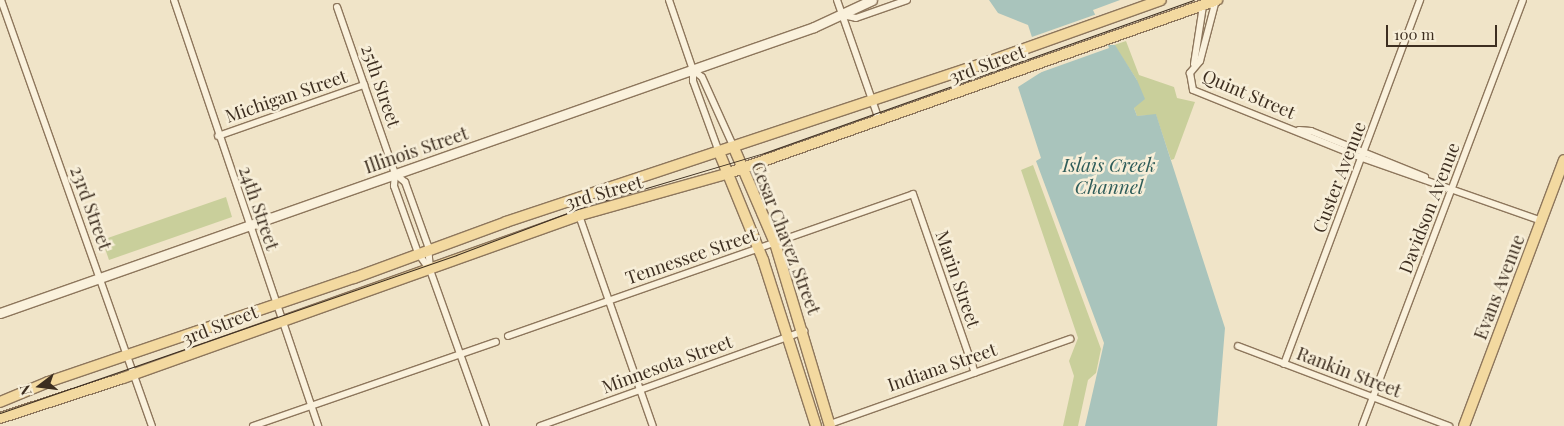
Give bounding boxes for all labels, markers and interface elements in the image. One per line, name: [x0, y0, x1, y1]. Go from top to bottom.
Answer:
scale bar: [1389, 15, 1500, 47]
text: 100 m: [1394, 24, 1435, 44]
street label: 3rd Street: [946, 40, 1028, 88]
street label: 25th Street: [357, 42, 405, 130]
street label: Michigan Street: [222, 65, 350, 127]
street label: Quint Street: [1199, 65, 1299, 123]
street label: Custer Avenue: [1308, 118, 1370, 236]
street label: Illinois Street: [361, 122, 471, 178]
street label: Davidson Avenue: [1394, 139, 1464, 277]
water label: Islais Creek Channel: [1062, 154, 1156, 198]
street label: Cesar Chavez Street: [747, 159, 825, 317]
street label: 23rd Street: [66, 163, 116, 253]
street label: 24th Street: [235, 163, 283, 253]
street label: 3rd Street: [563, 171, 645, 213]
street label: Tennessee Street: [623, 223, 759, 289]
street label: Marin Street: [931, 228, 985, 330]
street label: Evans Avenue: [1469, 231, 1529, 343]
street label: 3rd Street: [179, 301, 261, 349]
street label: Minnesota Street: [599, 330, 735, 398]
street label: Indiana Street: [885, 338, 999, 396]
street label: Rankin Street: [1294, 342, 1404, 402]
north arrow: [15, 361, 65, 411]
text: N: [15, 383, 36, 397]

